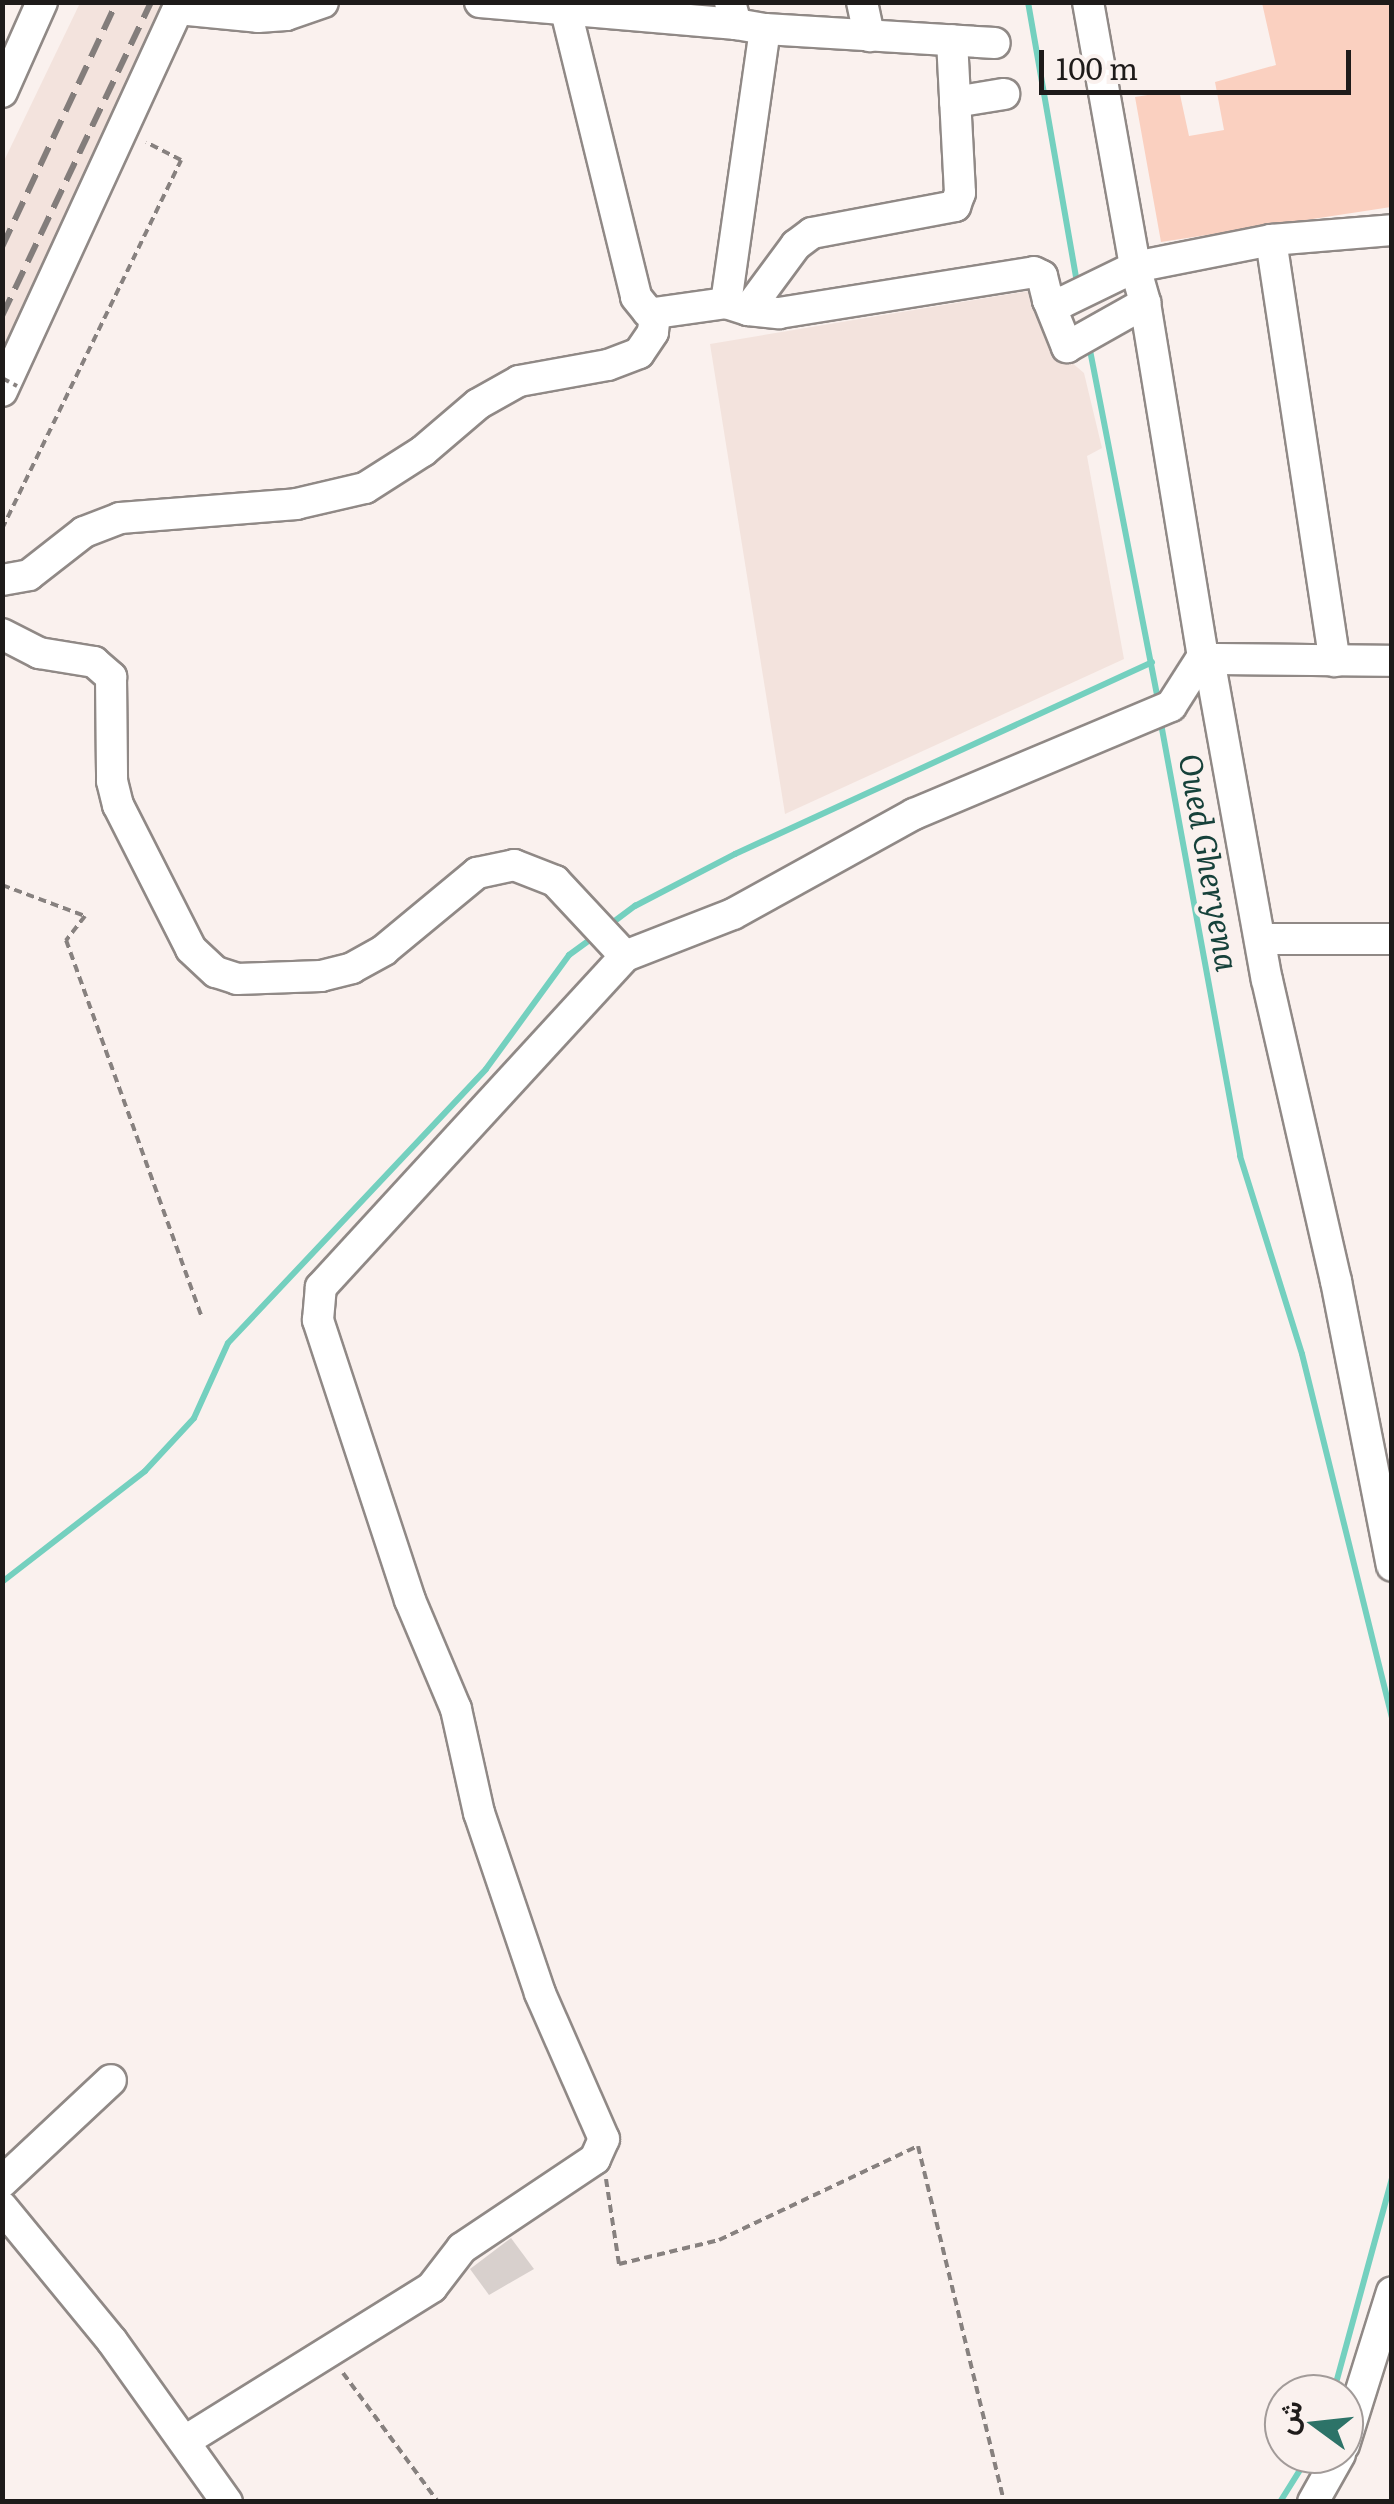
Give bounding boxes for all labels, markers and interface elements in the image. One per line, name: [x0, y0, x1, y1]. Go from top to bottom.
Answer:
scale bar: [1044, 30, 1356, 92]
text: 100 m: [1056, 45, 1138, 89]
water label: Oued Gheryena: [1173, 750, 1249, 974]
north arrow: [1264, 2374, 1364, 2474]
text: ش: [1262, 2395, 1312, 2438]

